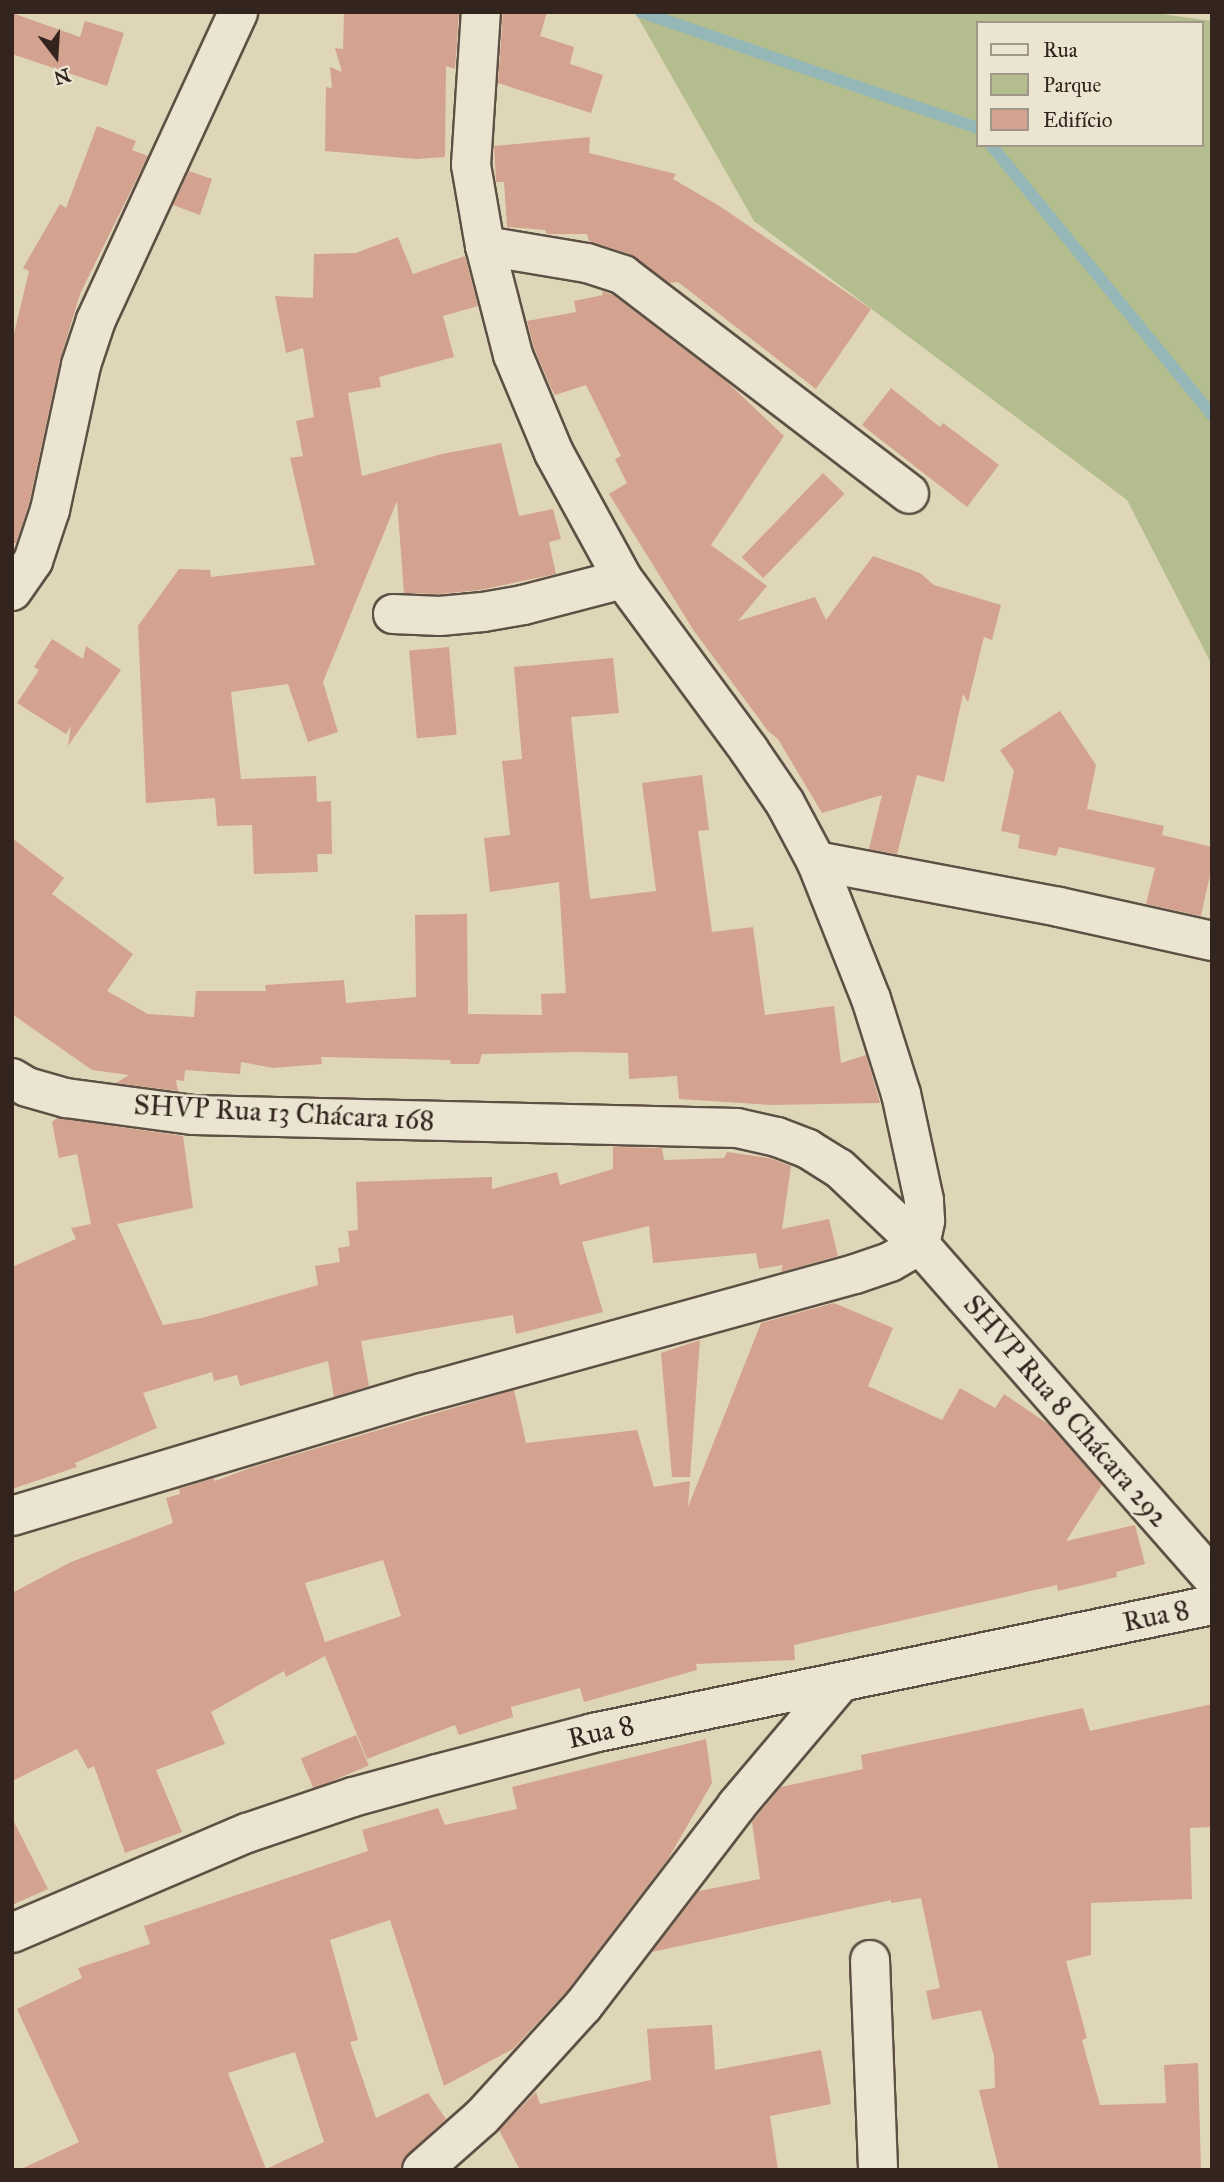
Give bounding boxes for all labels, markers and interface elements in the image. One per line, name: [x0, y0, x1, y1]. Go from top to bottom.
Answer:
north arrow: [21, 21, 91, 91]
legend: [976, 21, 1203, 147]
text: Rua: [1043, 37, 1078, 63]
text: N: [51, 63, 73, 90]
text: Parque: [1043, 72, 1101, 98]
text: Edifício: [1043, 107, 1112, 133]
street label: SHVP Rua 13 Chácara 168: [133, 1088, 435, 1138]
street label: SHVP Rua 8 Chácara 292: [956, 1288, 1176, 1534]
street label: Rua 8: [1120, 1593, 1192, 1639]
street label: Rua 8: [565, 1708, 637, 1756]

